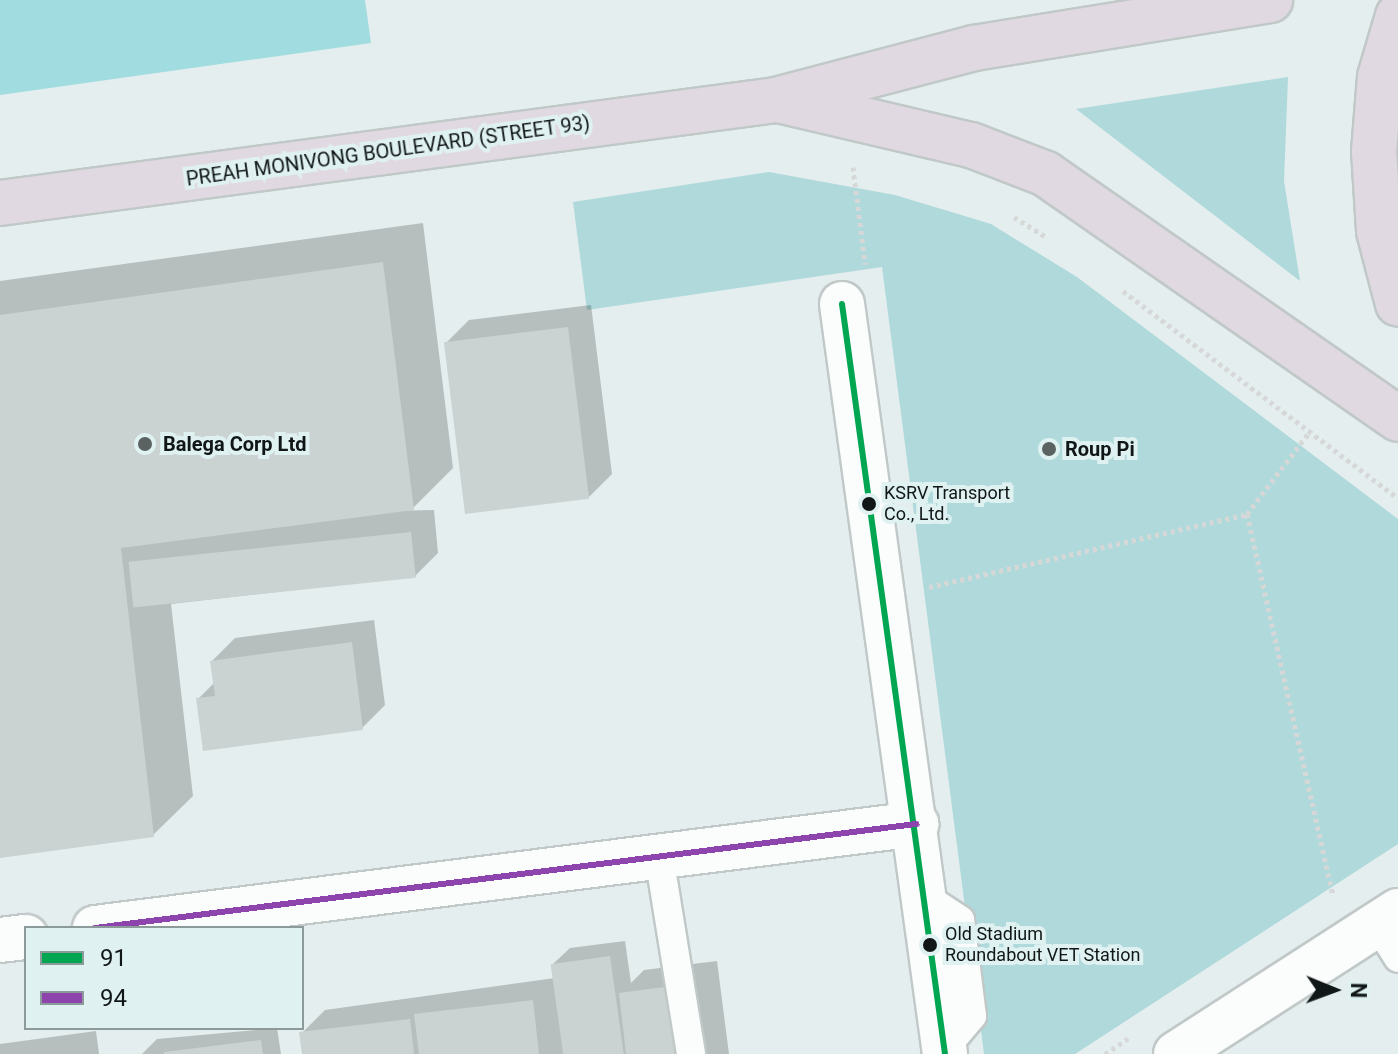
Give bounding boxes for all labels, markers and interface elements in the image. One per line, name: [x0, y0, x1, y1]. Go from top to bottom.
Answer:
street label: PREAH MONIVONG BOULEVARD (STREET 93): [184, 111, 592, 191]
place label: Balega Corp Ltd: [163, 432, 306, 456]
marker: Balega Corp Ltd: [134, 433, 156, 455]
place label: Roup Pi: [1065, 437, 1135, 461]
marker: Roup Pi: [1040, 440, 1058, 458]
place label: KSRV Transport Co., Ltd.: [884, 483, 1010, 526]
marker: KSRV Transport Co., Ltd.: [861, 496, 877, 512]
place label: Old Stadium Roundabout VET Station: [945, 924, 1141, 966]
legend: [24, 926, 304, 1030]
marker: Old Stadium Roundabout VET Station: [922, 937, 938, 953]
text: 91: [100, 944, 127, 972]
north arrow: [1294, 950, 1374, 1030]
text: N: [1346, 982, 1371, 998]
text: 94: [100, 984, 127, 1012]

